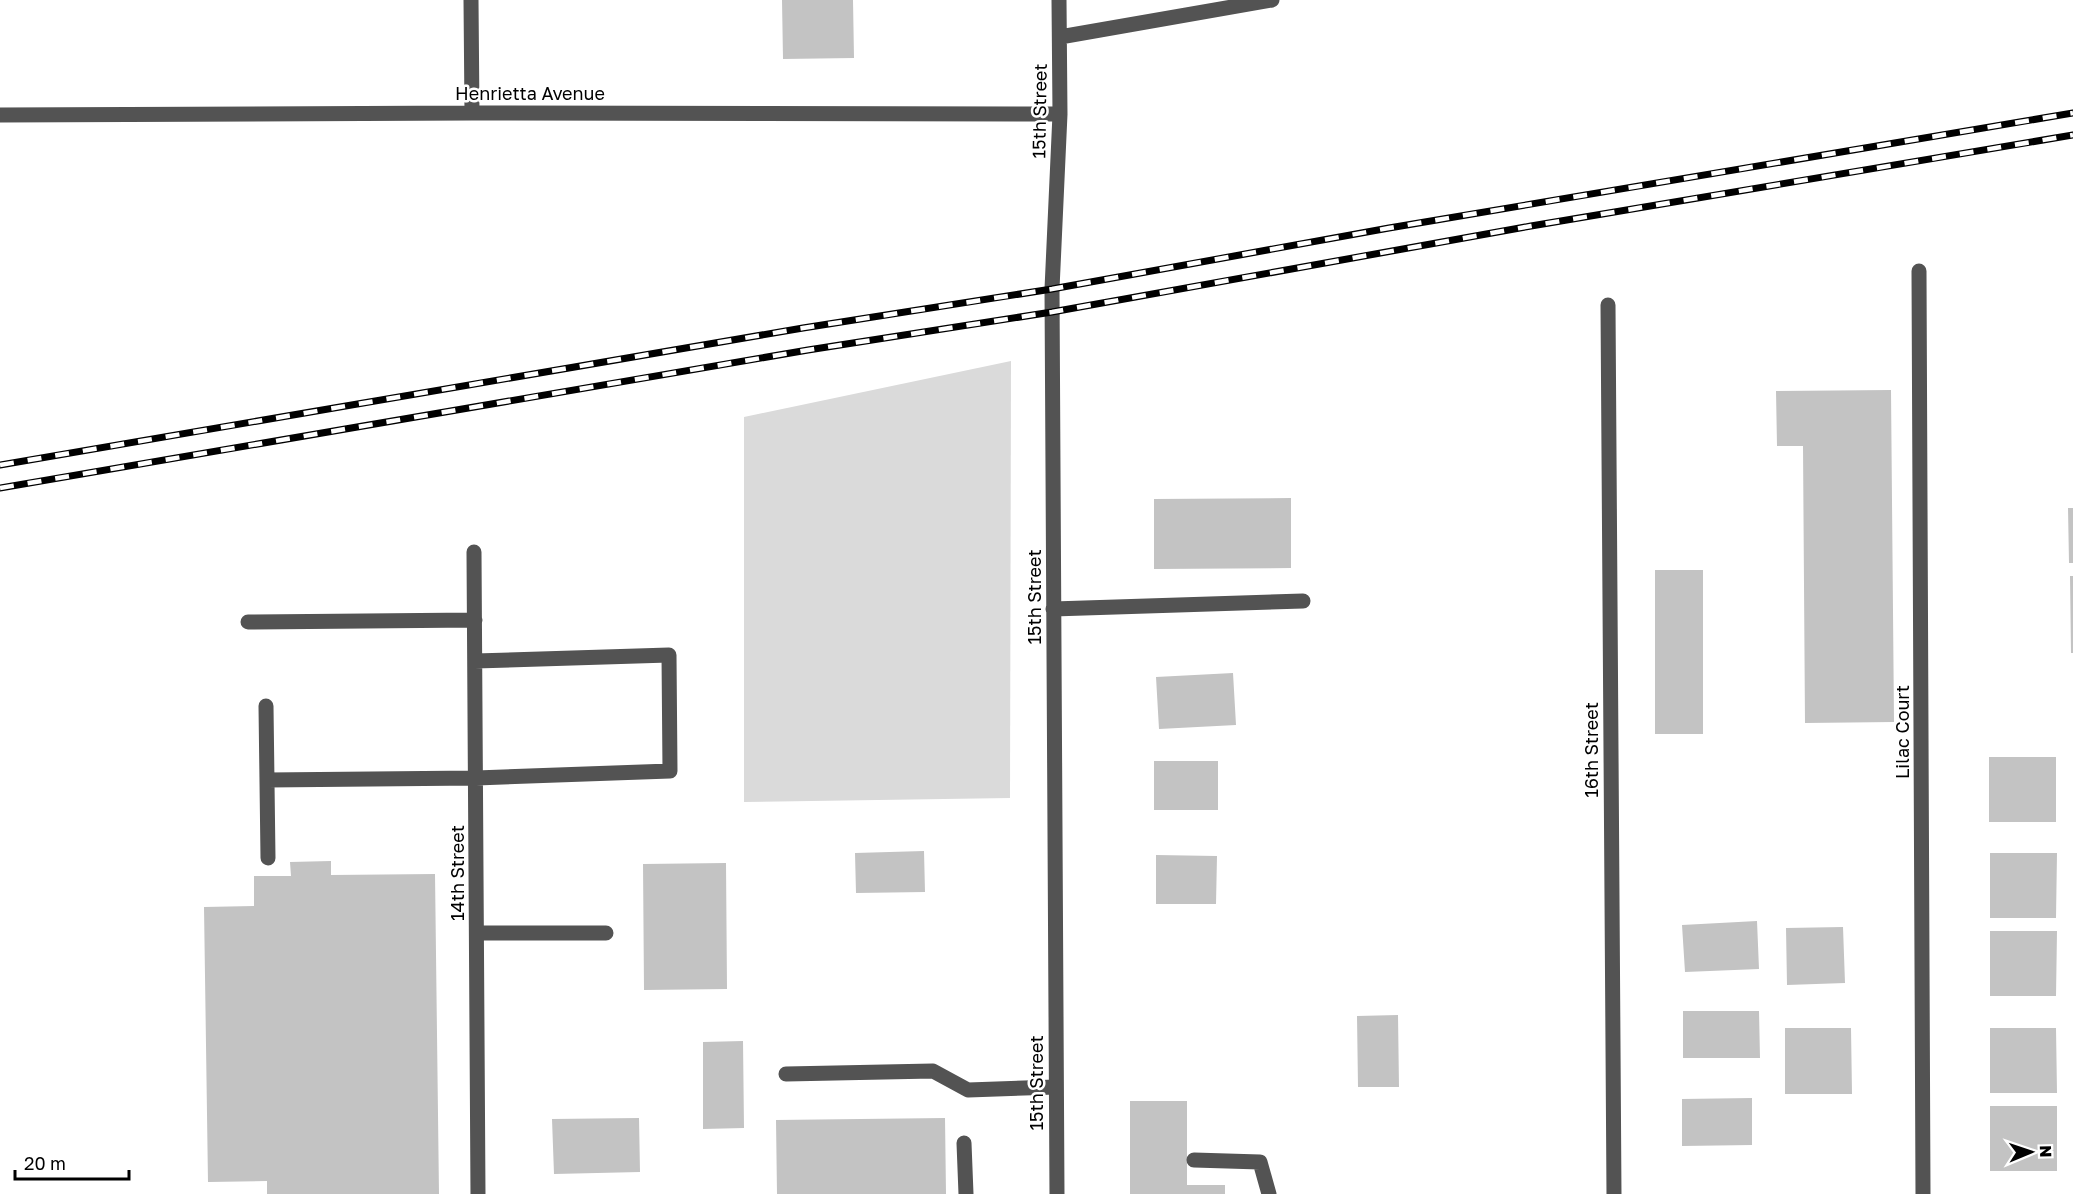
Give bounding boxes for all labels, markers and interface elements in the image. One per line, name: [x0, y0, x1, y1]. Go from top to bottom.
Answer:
street label: 15th Street: [1027, 63, 1051, 159]
street label: Henrietta Avenue: [455, 82, 605, 104]
street label: 15th Street: [1023, 549, 1045, 645]
street label: Lilac Court: [1891, 685, 1913, 779]
street label: 16th Street: [1580, 702, 1602, 798]
street label: 14th Street: [446, 825, 468, 921]
street label: 15th Street: [1025, 1035, 1047, 1131]
north arrow: [2001, 1122, 2061, 1182]
scale bar: [15, 1143, 129, 1181]
text: N: [2036, 1145, 2056, 1158]
text: 20 m: [24, 1152, 66, 1174]

